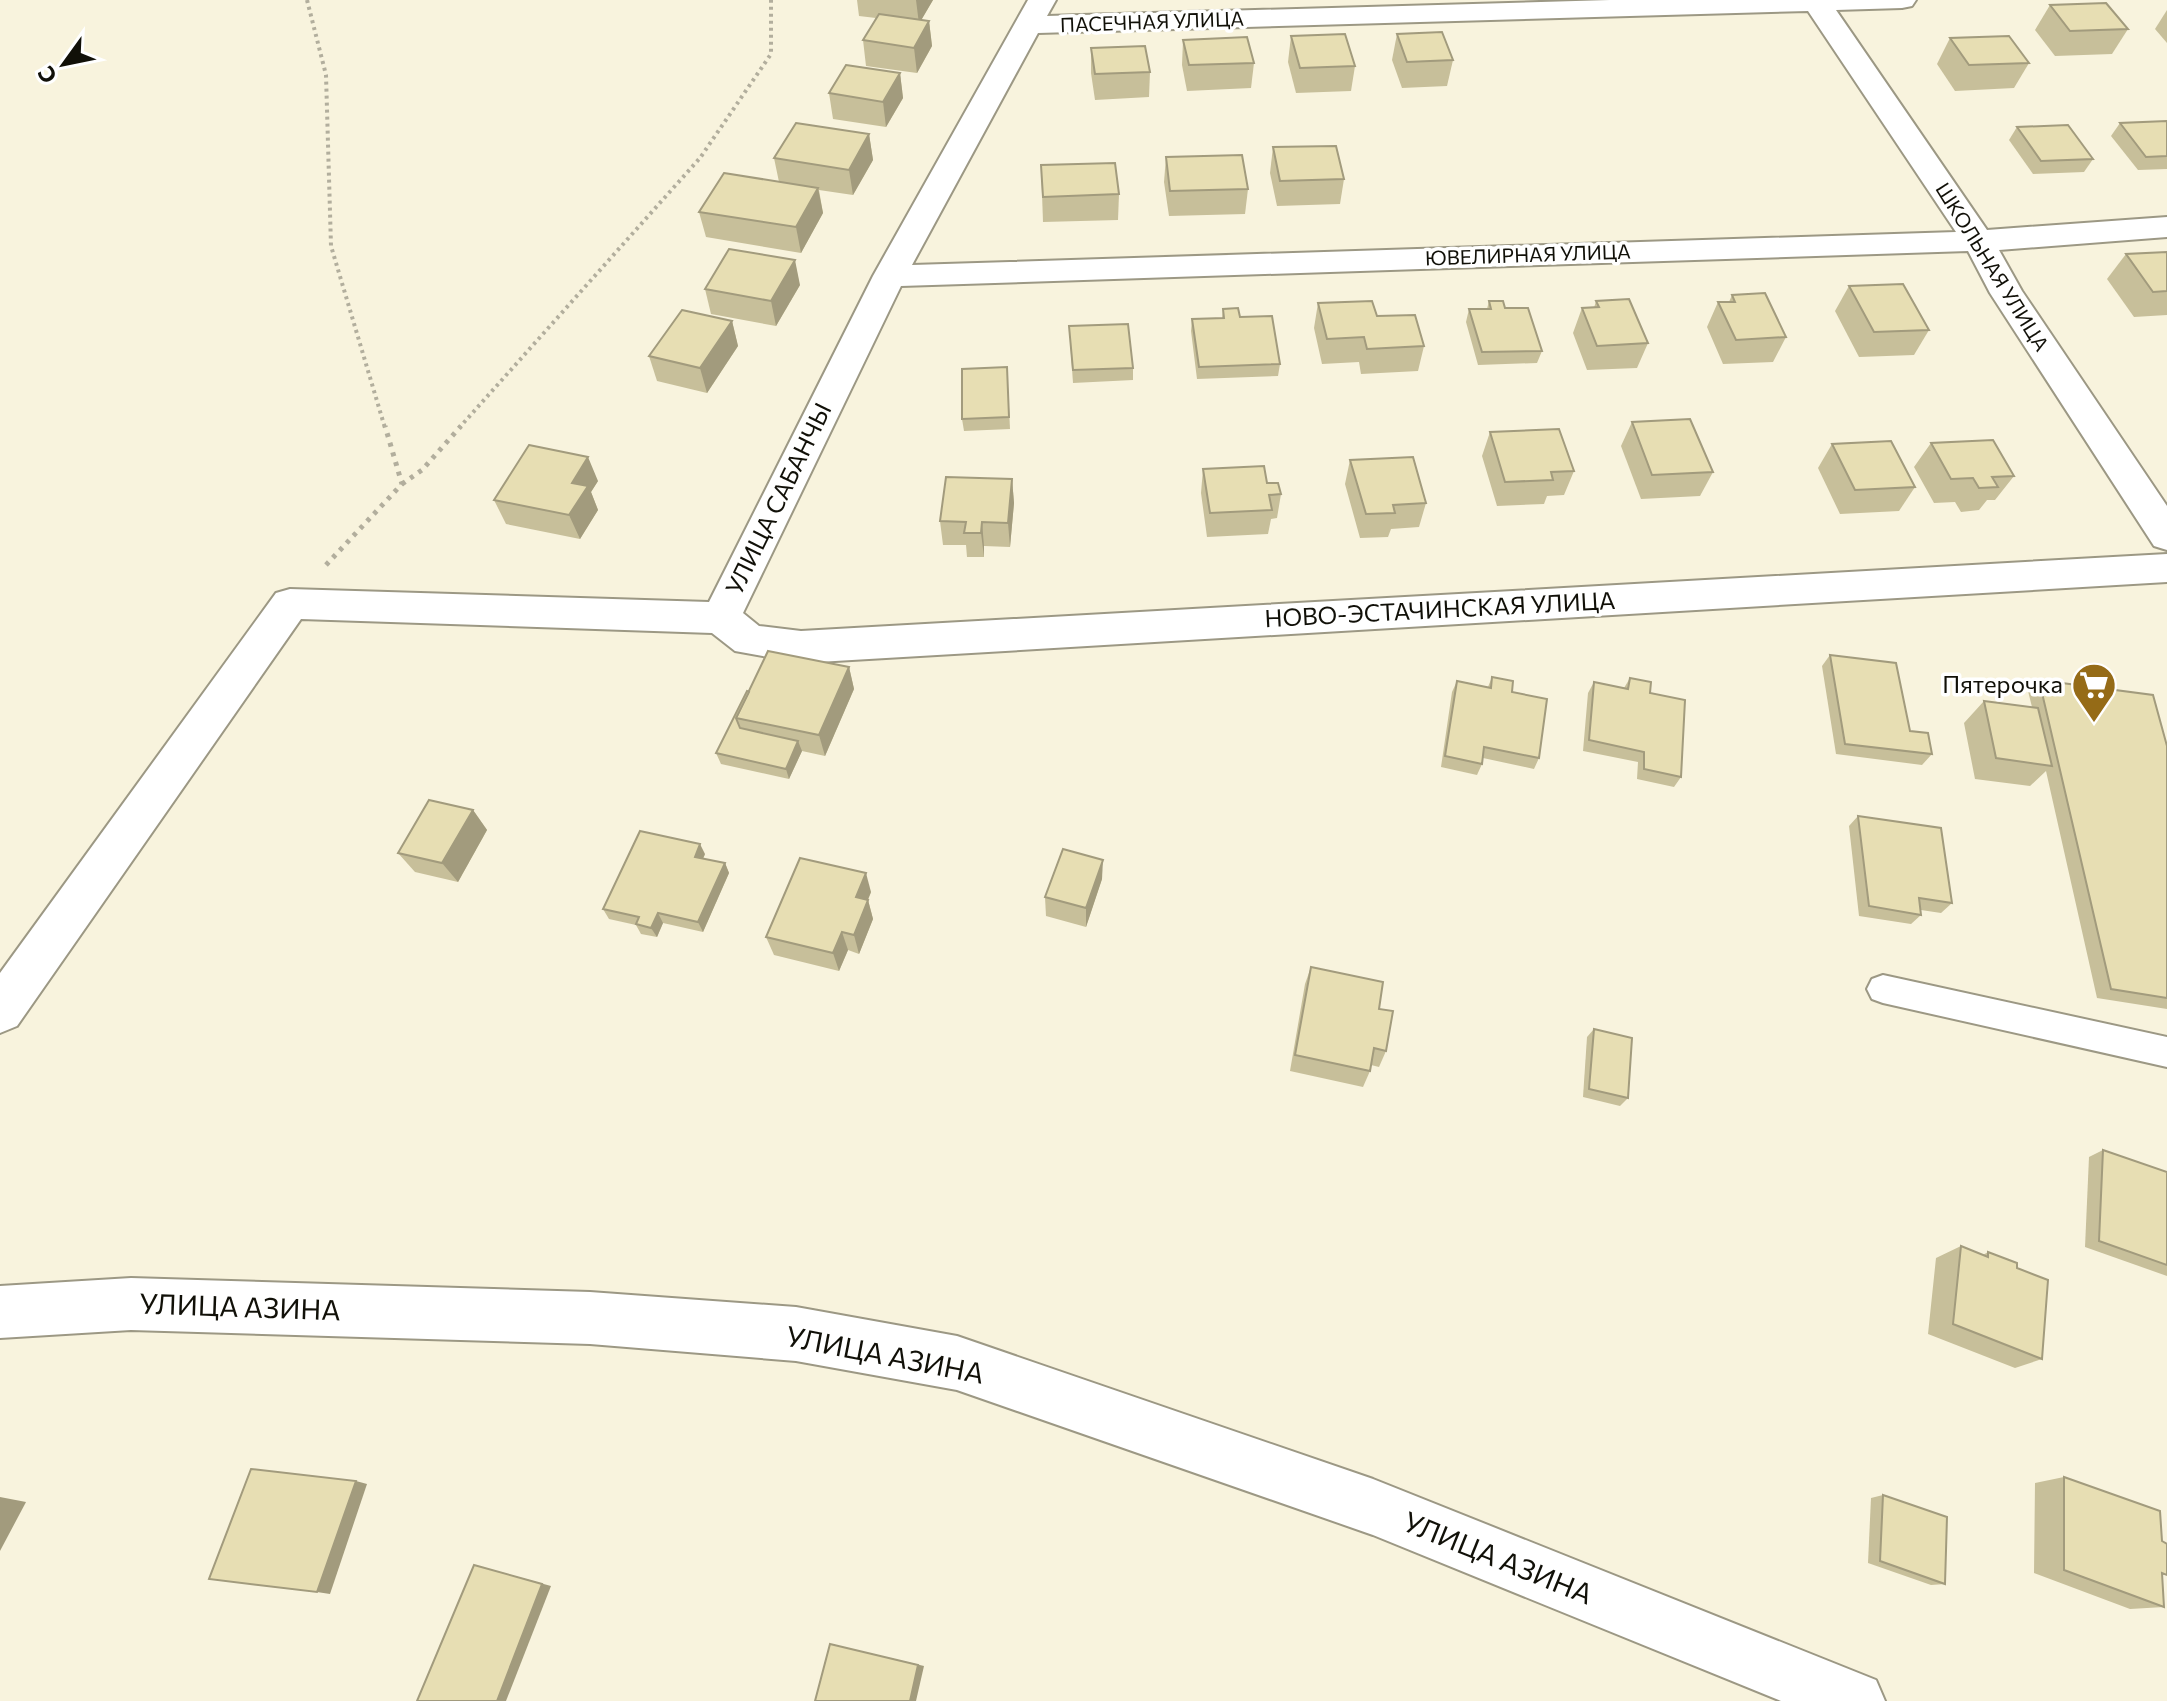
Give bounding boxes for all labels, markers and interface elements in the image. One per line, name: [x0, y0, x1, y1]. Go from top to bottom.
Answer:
street label: ПАСЕЧНАЯ УЛИЦА: [1060, 6, 1245, 36]
north arrow: [24, 24, 104, 104]
text: С: [31, 62, 62, 89]
street label: ШКОЛЬНАЯ УЛИЦА: [1931, 178, 2055, 355]
street label: ЮВЕЛИРНАЯ УЛИЦА: [1425, 238, 1632, 270]
street label: УЛИЦА САБАНЧЫ: [719, 398, 837, 599]
street label: НОВО-ЭСТАЧИНСКАЯ УЛИЦА: [1264, 585, 1616, 632]
supermarket icon: Пятерочка: [2070, 661, 2118, 724]
place label: Пятерочка: [1942, 669, 2063, 698]
street label: УЛИЦА АЗИНА: [139, 1285, 341, 1327]
street label: УЛИЦА АЗИНА: [783, 1318, 987, 1390]
street label: УЛИЦА АЗИНА: [1399, 1504, 1598, 1611]

